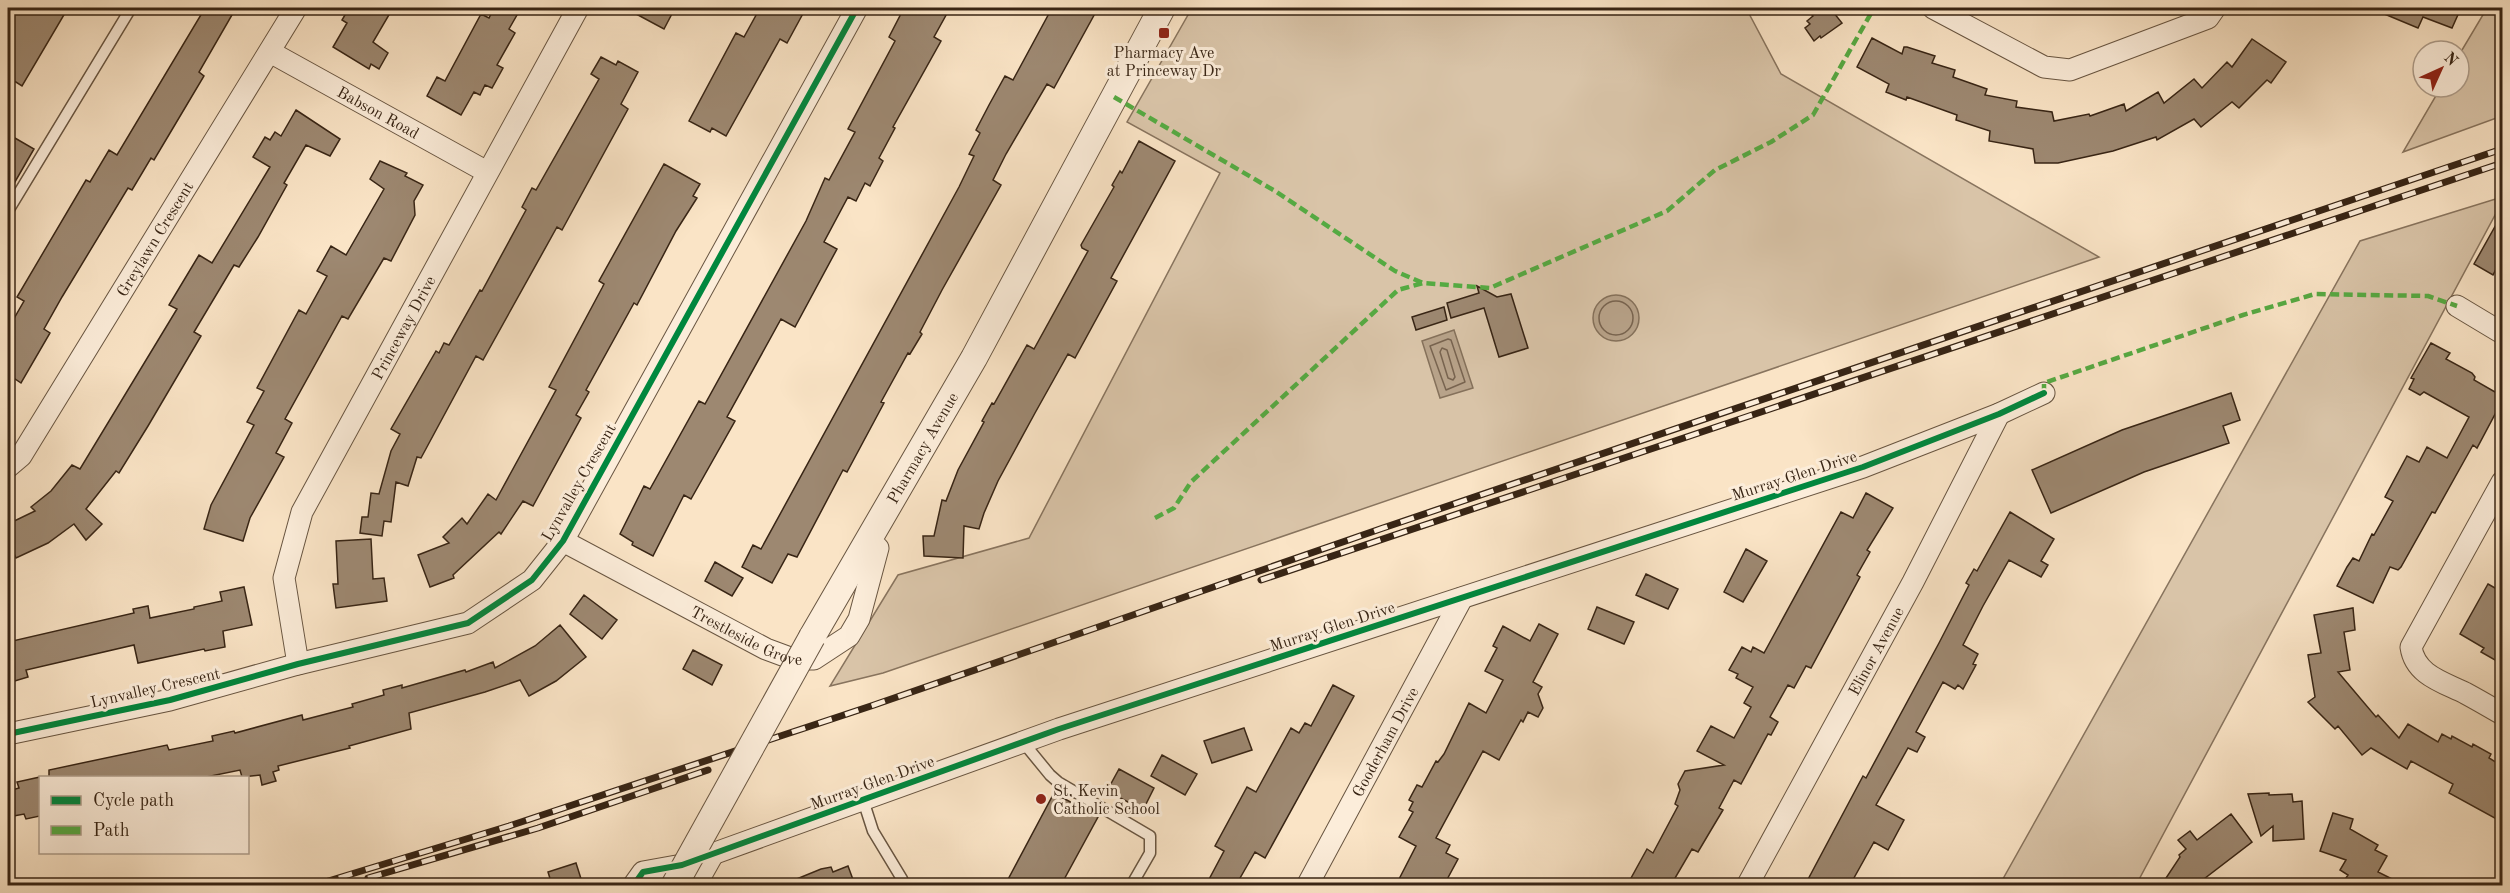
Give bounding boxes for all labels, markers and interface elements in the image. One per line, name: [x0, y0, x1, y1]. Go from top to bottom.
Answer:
marker: Pharmacy Ave at Princeway Dr: [1157, 26, 1171, 40]
north arrow: [2411, 39, 2471, 99]
place label: Pharmacy Ave at Princeway Dr: [1107, 46, 1222, 80]
text: N: [2440, 50, 2461, 70]
street label: Babson Road: [334, 85, 421, 143]
street label: Greylawn Crescent: [115, 179, 198, 300]
street label: Princeway Drive: [370, 274, 440, 383]
street label: Pharmacy Avenue: [885, 390, 962, 507]
street label: Lynvalley Crescent: [540, 421, 620, 545]
street label: Murray Glen Drive: [1730, 449, 1859, 505]
street label: Murray Glen Drive: [1268, 600, 1397, 656]
street label: Trestleside Grove: [687, 604, 802, 669]
street label: Elinor Avenue: [1847, 605, 1908, 699]
street label: Lynvalley Crescent: [89, 666, 222, 712]
street label: Gooderham Drive: [1351, 685, 1422, 800]
street label: Murray Glen Drive: [809, 754, 937, 814]
legend: [39, 776, 249, 854]
place label: St. Kevin Catholic School: [1053, 784, 1160, 818]
text: Cycle path: [93, 792, 174, 810]
marker: St. Kevin Catholic School: [1034, 792, 1048, 806]
text: Path: [93, 822, 130, 840]

